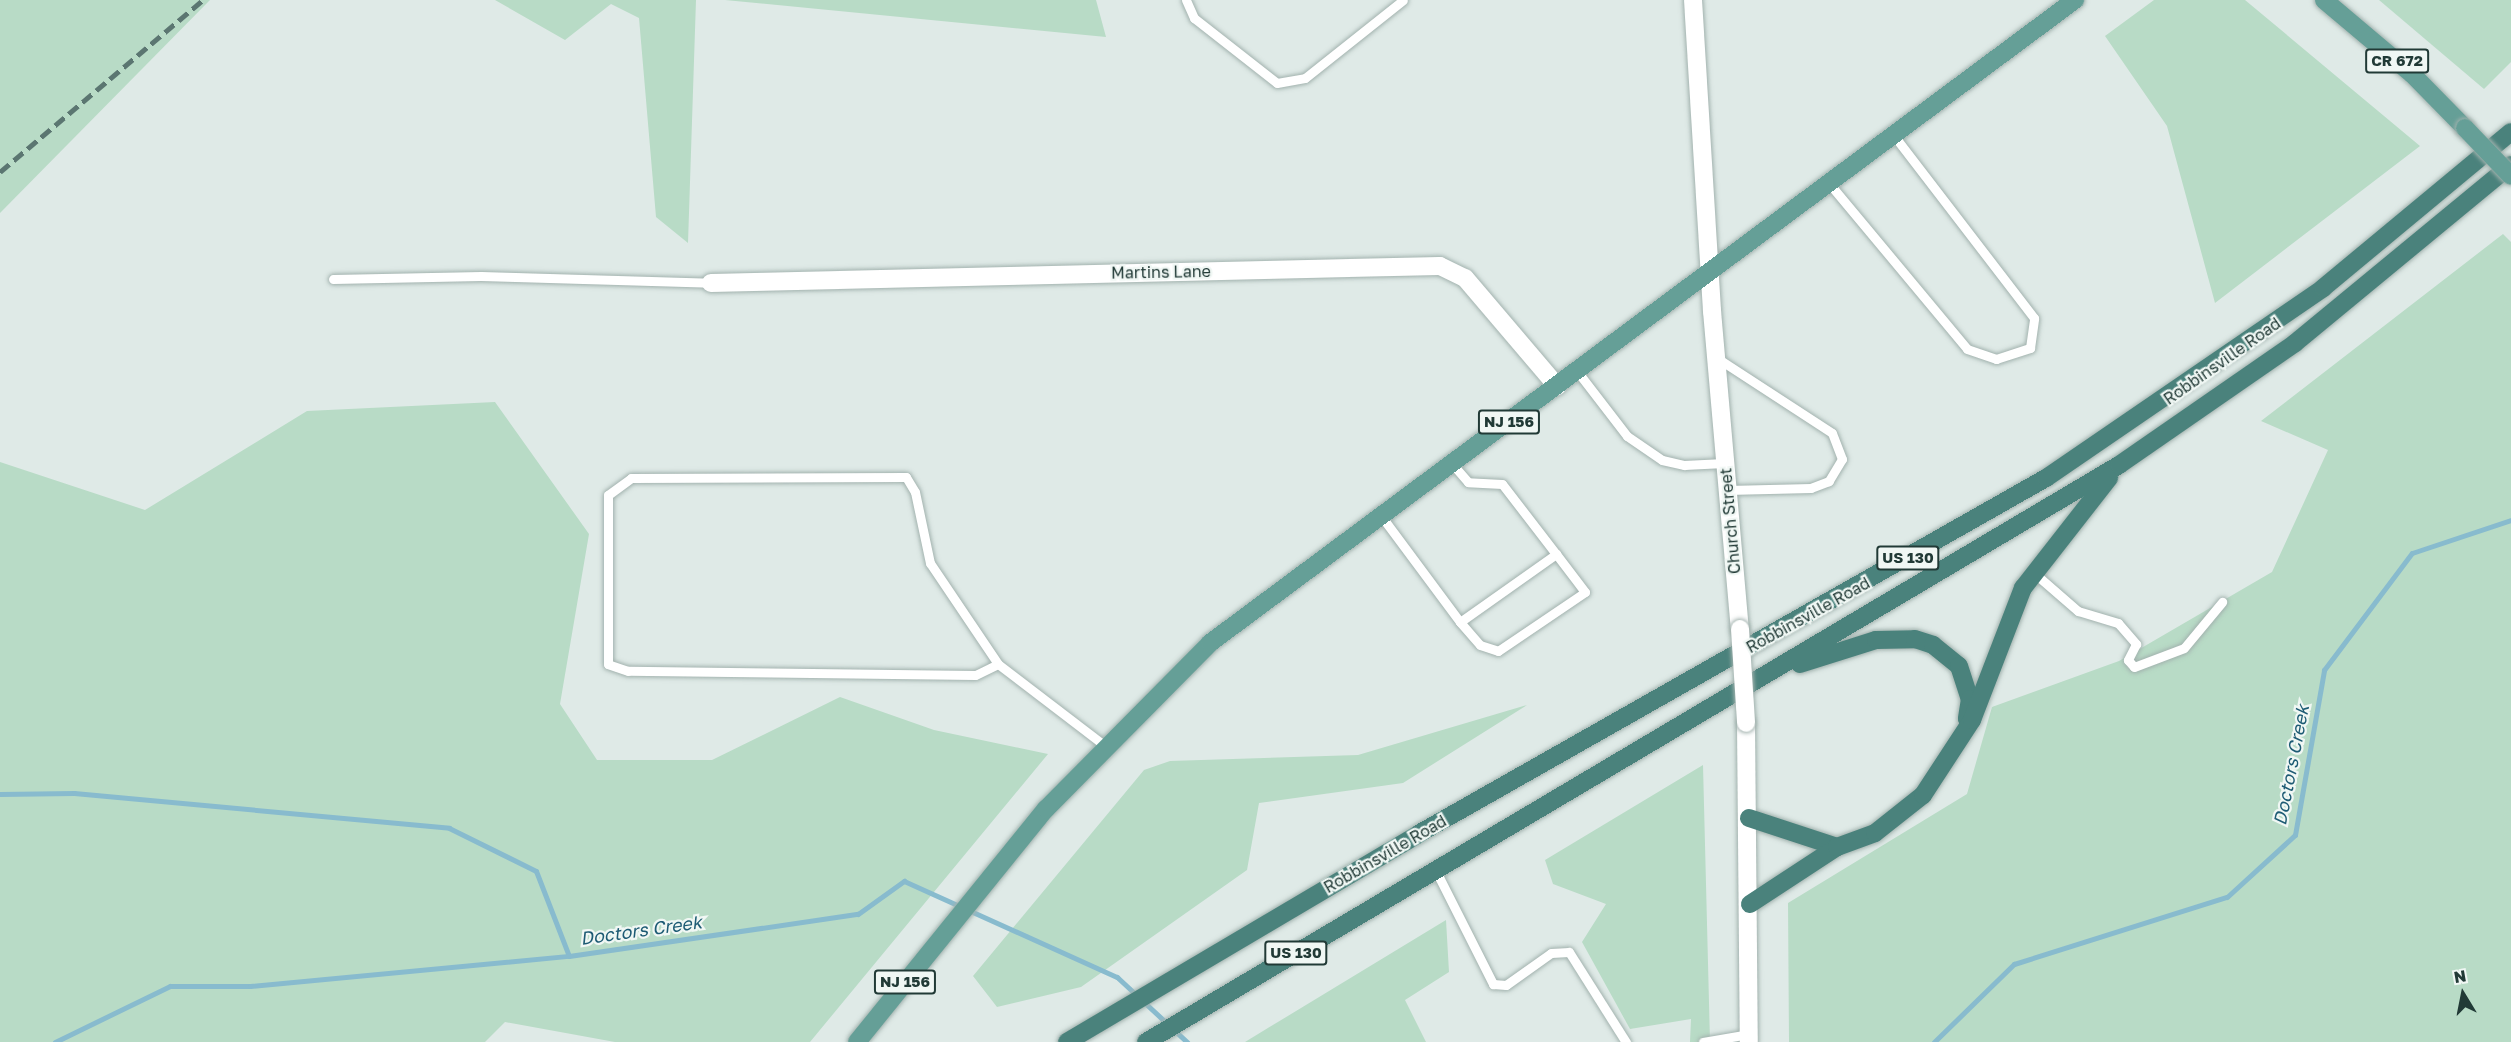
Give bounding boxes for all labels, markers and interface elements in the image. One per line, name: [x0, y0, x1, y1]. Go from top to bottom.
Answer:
road number: CR 672: [2364, 49, 2430, 73]
street label: Martins Lane: [1111, 262, 1211, 282]
street label: Robbinsville Road: [2160, 313, 2284, 409]
road number: NJ 156: [1478, 410, 1540, 434]
street label: Church Street: [1716, 467, 1744, 575]
road number: US 130: [1875, 546, 1941, 570]
street label: Robbinsville Road: [1743, 573, 1873, 657]
water label: Doctors Creek: [2269, 703, 2313, 827]
street label: Robbinsville Road: [1320, 811, 1450, 897]
water label: Doctors Creek: [579, 911, 703, 949]
road number: US 130: [1263, 941, 1329, 965]
north arrow: [2433, 964, 2493, 1024]
text: N: [2452, 965, 2468, 987]
road number: NJ 156: [874, 970, 936, 994]

